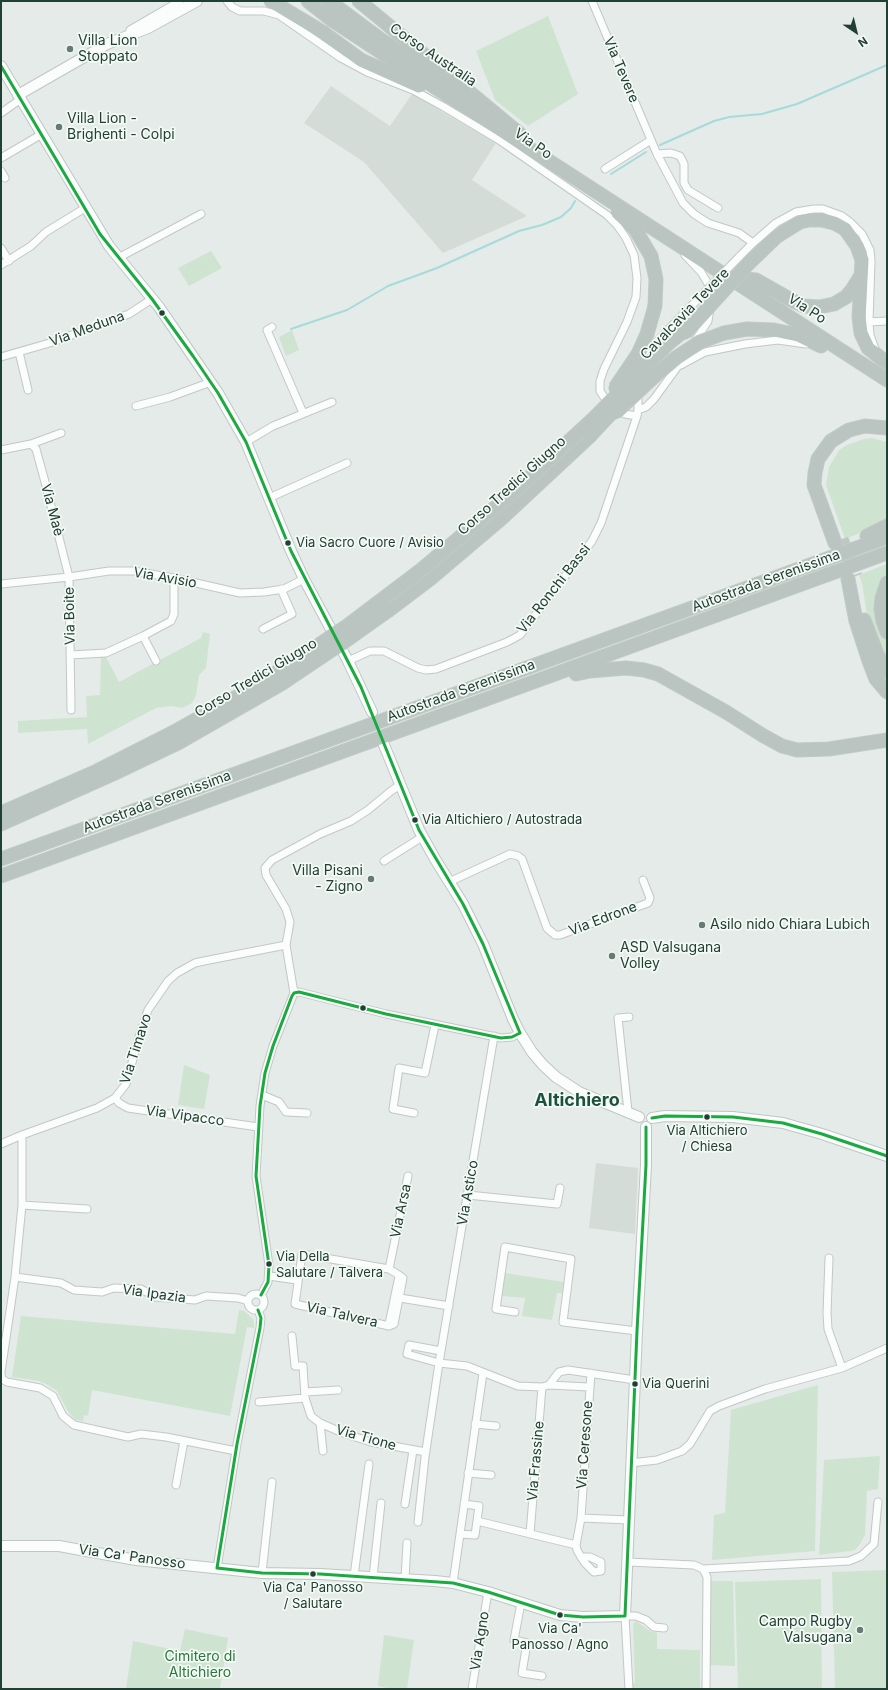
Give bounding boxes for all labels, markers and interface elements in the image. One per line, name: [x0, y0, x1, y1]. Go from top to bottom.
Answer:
north arrow: [836, 12, 876, 52]
street label: Corso Australia: [386, 20, 480, 90]
place label: Villa Lion Stoppato: [78, 33, 138, 66]
text: N: [855, 34, 870, 50]
street label: Via Tevere: [600, 35, 642, 105]
marker: Villa Lion Stoppato: [65, 44, 75, 54]
place label: Villa Lion - Brighenti - Colpi: [67, 111, 175, 144]
marker: Villa Lion - Brighenti - Colpi: [54, 122, 64, 132]
street label: Via Po: [511, 125, 555, 163]
street label: Cavalcavia Tevere: [637, 265, 733, 363]
street label: Via Po: [785, 290, 829, 328]
street label: Via Meduna: [47, 308, 127, 350]
unlabelled marker: [157, 308, 167, 318]
street label: Corso Tredici Giugno: [454, 433, 570, 539]
street label: Via Maè: [37, 482, 67, 538]
place label: Via Sacro Cuore / Avisio: [296, 535, 444, 551]
marker: Via Sacro Cuore / Avisio: [283, 538, 293, 548]
street label: Via Ronchi Bassi: [514, 541, 594, 637]
street label: Autostrada Serenissima: [690, 546, 842, 616]
street label: Via Avisio: [132, 564, 198, 592]
street label: Via Boite: [61, 587, 79, 645]
street label: Corso Tredici Giugno: [192, 635, 320, 721]
street label: Autostrada Serenissima: [385, 656, 537, 726]
street label: Autostrada Serenissima: [81, 767, 233, 837]
place label: Via Altichiero / Autostrada: [422, 812, 582, 828]
marker: Via Altichiero / Autostrada: [410, 815, 420, 825]
place label: Villa Pisani - Zigno: [292, 863, 363, 896]
marker: Villa Pisani - Zigno: [366, 874, 376, 884]
street label: Via Edrone: [567, 898, 639, 940]
place label: Asilo nido Chiara Lubich: [710, 917, 870, 933]
marker: Asilo nido Chiara Lubich: [697, 920, 707, 930]
place label: ASD Valsugana Volley: [620, 940, 721, 972]
marker: ASD Valsugana Volley: [607, 951, 617, 961]
unlabelled marker: [358, 1003, 368, 1013]
street label: Via Timavo: [117, 1012, 155, 1086]
district label: Altichiero: [534, 1090, 620, 1112]
street label: Via Vipacco: [145, 1102, 225, 1130]
marker: Via Altichiero / Chiesa: [702, 1112, 712, 1122]
place label: Via Altichiero / Chiesa: [666, 1123, 748, 1154]
street label: Via Astico: [454, 1159, 482, 1227]
street label: Via Arsa: [387, 1182, 415, 1240]
place label: Via Della Salutare / Talvera: [276, 1249, 383, 1280]
marker: Via Della Salutare / Talvera: [264, 1259, 274, 1269]
street label: Via Ipazia: [121, 1281, 187, 1307]
street label: Via Talvera: [305, 1299, 379, 1331]
place label: Via Querini: [642, 1376, 709, 1392]
marker: Via Querini: [630, 1379, 640, 1389]
street label: Via Ceresone: [574, 1400, 596, 1490]
street label: Via Frassine: [524, 1420, 548, 1502]
street label: Via Tione: [334, 1421, 398, 1455]
street label: Via Ca' Panosso: [77, 1541, 187, 1573]
marker: Via Ca' Panosso / Salutare: [308, 1569, 318, 1579]
place label: Via Ca' Panosso / Salutare: [263, 1580, 363, 1611]
street label: Via Agno: [467, 1610, 493, 1672]
marker: Via Ca' Panosso / Agno: [555, 1610, 565, 1620]
place label: Campo Rugby Valsugana: [759, 1614, 852, 1646]
place label: Via Ca' Panosso / Agno: [511, 1621, 609, 1652]
marker: Campo Rugby Valsugana: [855, 1625, 865, 1635]
park label: Cimitero di Altichiero: [164, 1649, 236, 1682]

